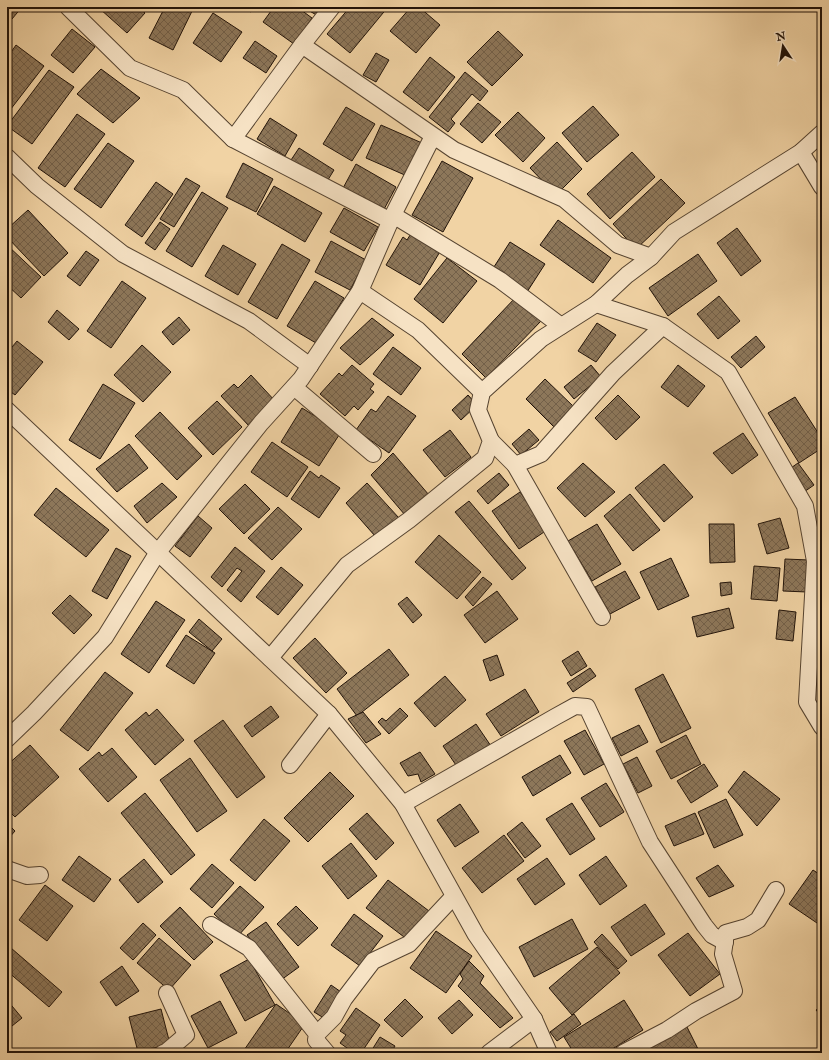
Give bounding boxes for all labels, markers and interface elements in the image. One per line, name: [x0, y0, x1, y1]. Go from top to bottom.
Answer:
north arrow: [763, 26, 803, 66]
text: N: [774, 29, 788, 45]

